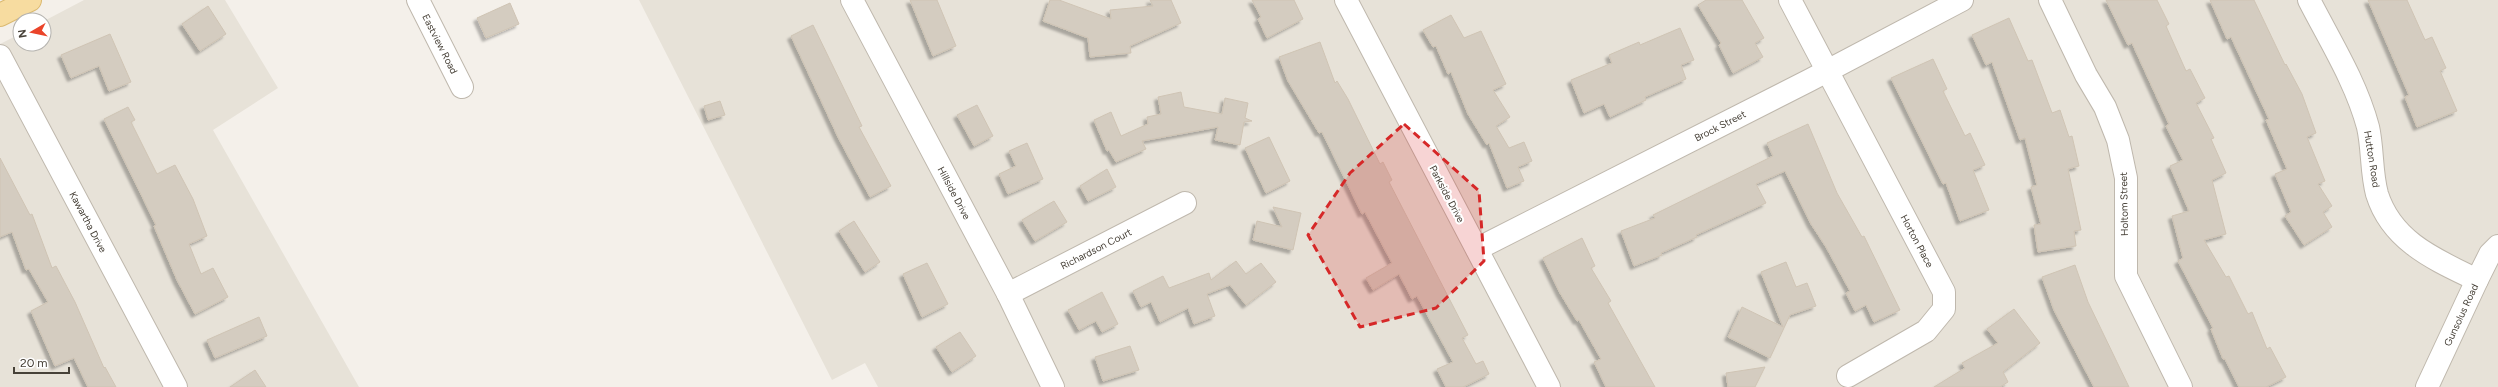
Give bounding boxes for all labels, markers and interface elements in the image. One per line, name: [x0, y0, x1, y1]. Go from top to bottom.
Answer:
north arrow: [12, 12, 52, 52]
street label: Eastview Road: [419, 12, 461, 76]
text: N: [16, 28, 30, 39]
street label: Brock Street: [1692, 107, 1748, 145]
street label: Hutton Road: [2361, 130, 2383, 189]
street label: Parkside Drive: [1426, 163, 1468, 225]
street label: Hillside Drive: [935, 164, 974, 222]
street label: Holtom Street: [2117, 172, 2131, 236]
street label: Kawartha Drive: [66, 189, 110, 255]
street label: Horton Place: [1898, 212, 1937, 270]
street label: Richardson Court: [1058, 225, 1134, 273]
street label: Gunsolus Road: [2441, 282, 2481, 348]
scale bar: [14, 349, 69, 375]
text: 20 m: [20, 356, 48, 370]

